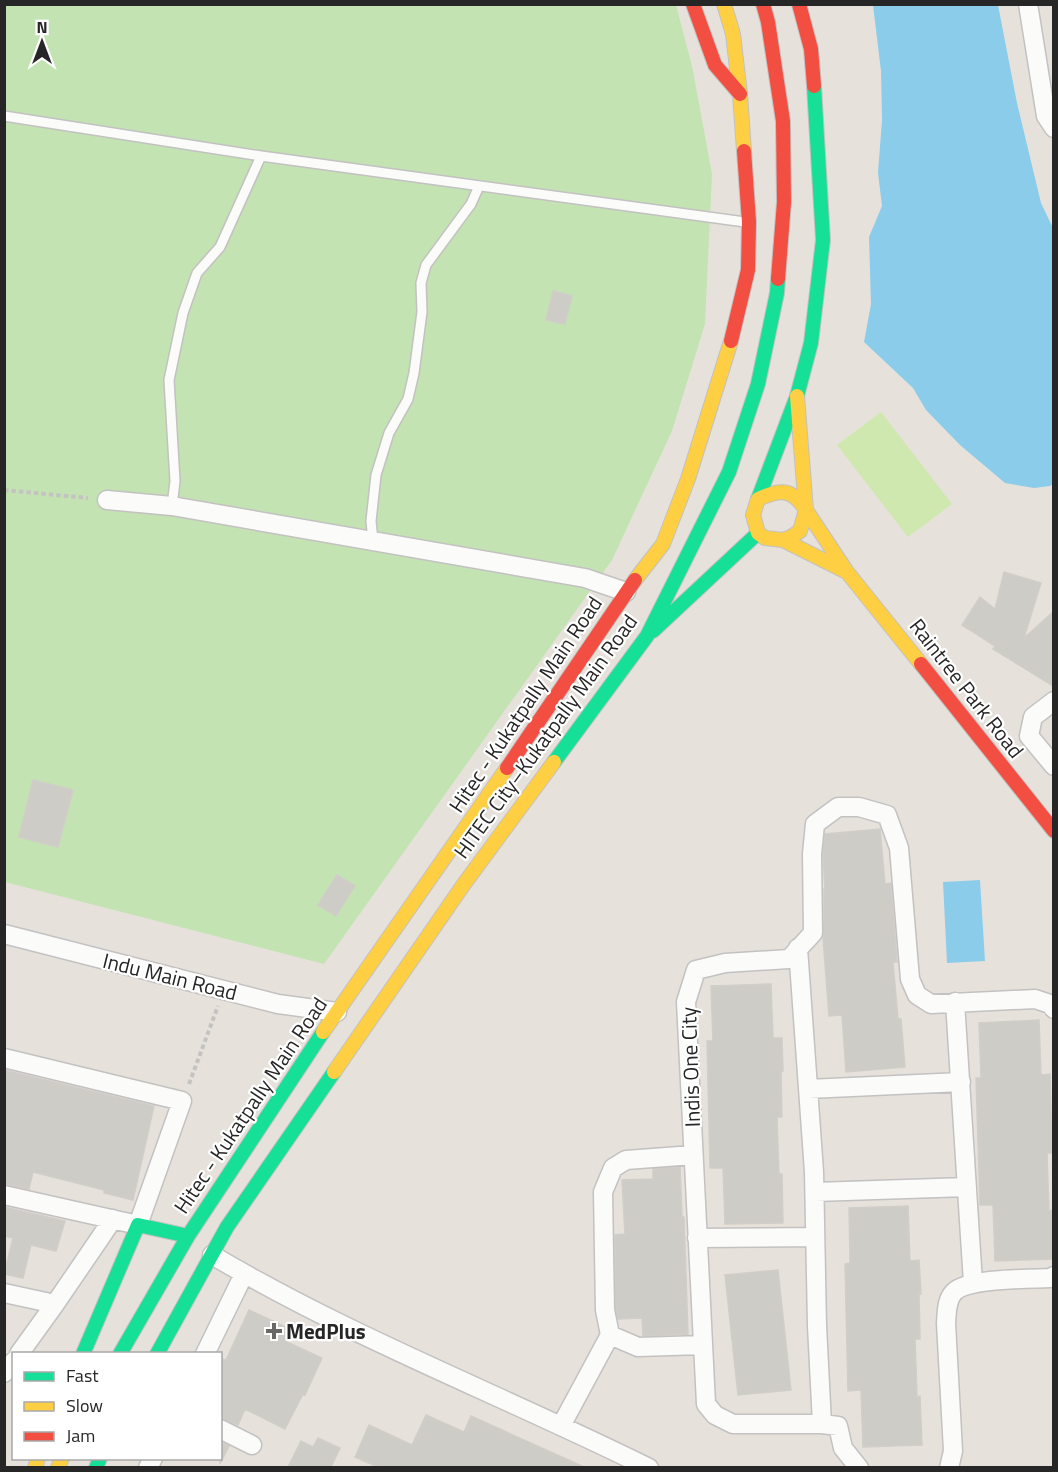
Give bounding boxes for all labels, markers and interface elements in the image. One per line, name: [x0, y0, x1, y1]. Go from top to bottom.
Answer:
north arrow: [12, 12, 72, 72]
text: N: [36, 15, 48, 39]
street label: Hitec - Kukatpally Main Road: [440, 589, 610, 819]
street label: HITEC City–Kukatpally Main Road: [445, 607, 645, 865]
street label: Raintree Park Road: [902, 611, 1032, 765]
street label: Indu Main Road: [99, 944, 241, 1008]
street label: Hitec - Kukatpally Main Road: [165, 990, 335, 1220]
street label: Indis One City: [672, 1006, 708, 1128]
place label: MedPlus: [286, 1315, 366, 1347]
marker: MedPlus: [267, 1324, 281, 1338]
legend: [12, 1352, 222, 1460]
text: Fast: [66, 1362, 99, 1389]
text: Slow: [66, 1392, 103, 1419]
text: Jam: [66, 1422, 95, 1449]

